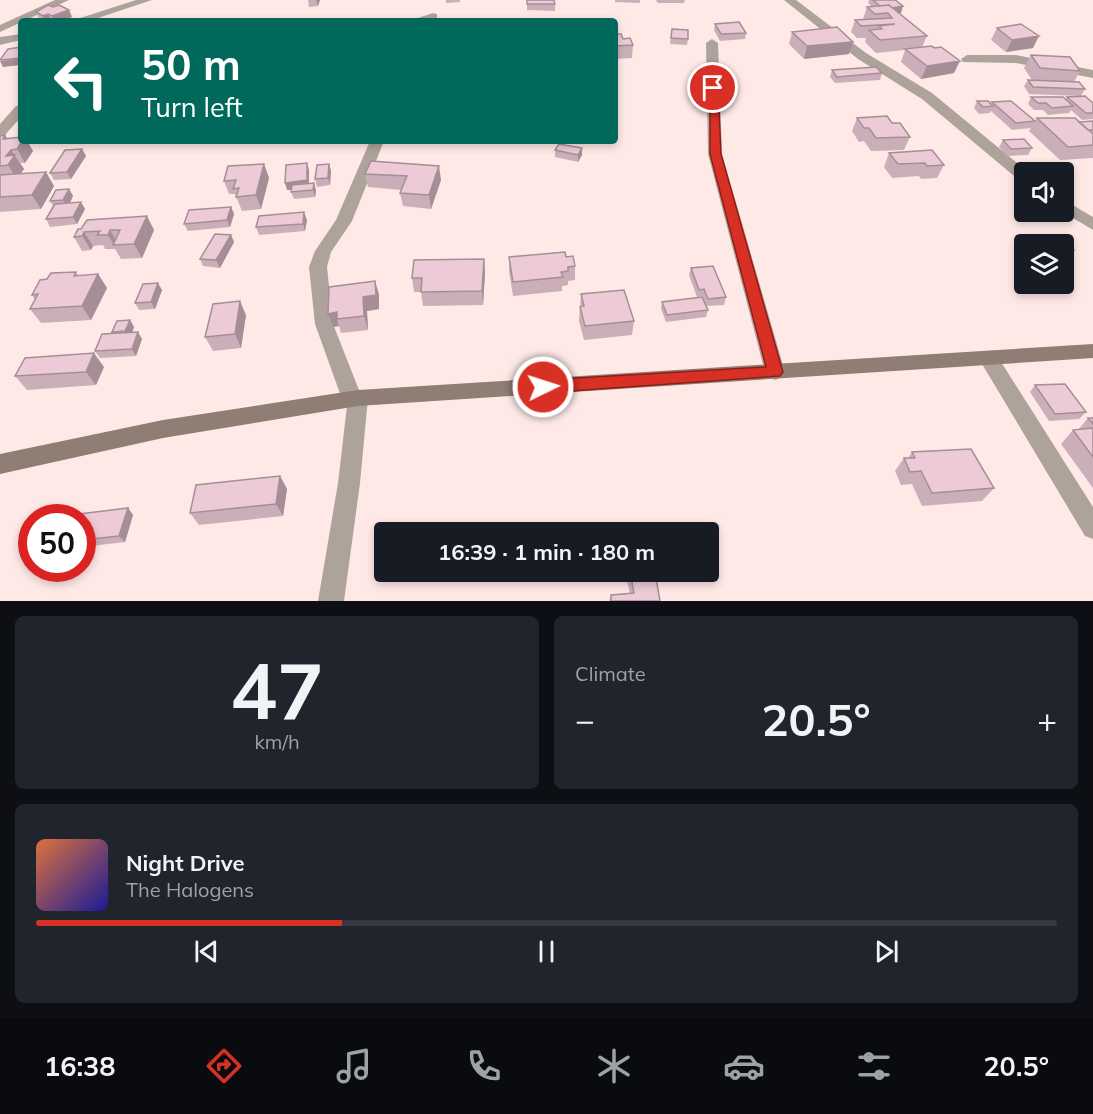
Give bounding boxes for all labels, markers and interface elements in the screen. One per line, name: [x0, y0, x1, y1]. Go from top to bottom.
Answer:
text: 50 m: [141, 38, 241, 91]
icon: left: [42, 42, 120, 120]
pin: [687, 62, 738, 113]
icon: arrive: [696, 71, 729, 104]
text: Turn left: [141, 90, 243, 124]
map controls: [1014, 162, 1074, 294]
button: sound: [1014, 162, 1074, 222]
button: layers: [1014, 234, 1074, 294]
position arrow: [511, 355, 575, 419]
speed limit sign: 50: [18, 504, 96, 582]
text: 16:39 · 1 min · 180 m: [438, 538, 655, 566]
text: 47: [230, 641, 324, 739]
text: Climate: [575, 661, 646, 686]
text: 20.5°: [761, 691, 871, 747]
text: −: [575, 699, 595, 740]
text: +: [1037, 699, 1057, 740]
text: km/h: [254, 729, 300, 754]
text: Night Drive: [126, 849, 245, 877]
text: The Halogens: [126, 877, 254, 902]
icon: previous: [190, 935, 223, 968]
icon: pause: [530, 935, 563, 968]
icon: next: [870, 935, 903, 968]
icon: directions: [203, 1045, 245, 1087]
icon: music: [333, 1045, 375, 1087]
icon: phone: [463, 1045, 505, 1087]
icon: climate: [593, 1045, 635, 1087]
icon: car: [723, 1045, 765, 1087]
icon: filters: [853, 1045, 895, 1087]
text: 16:38: [44, 1049, 115, 1083]
text: 20.5°: [983, 1049, 1049, 1083]

